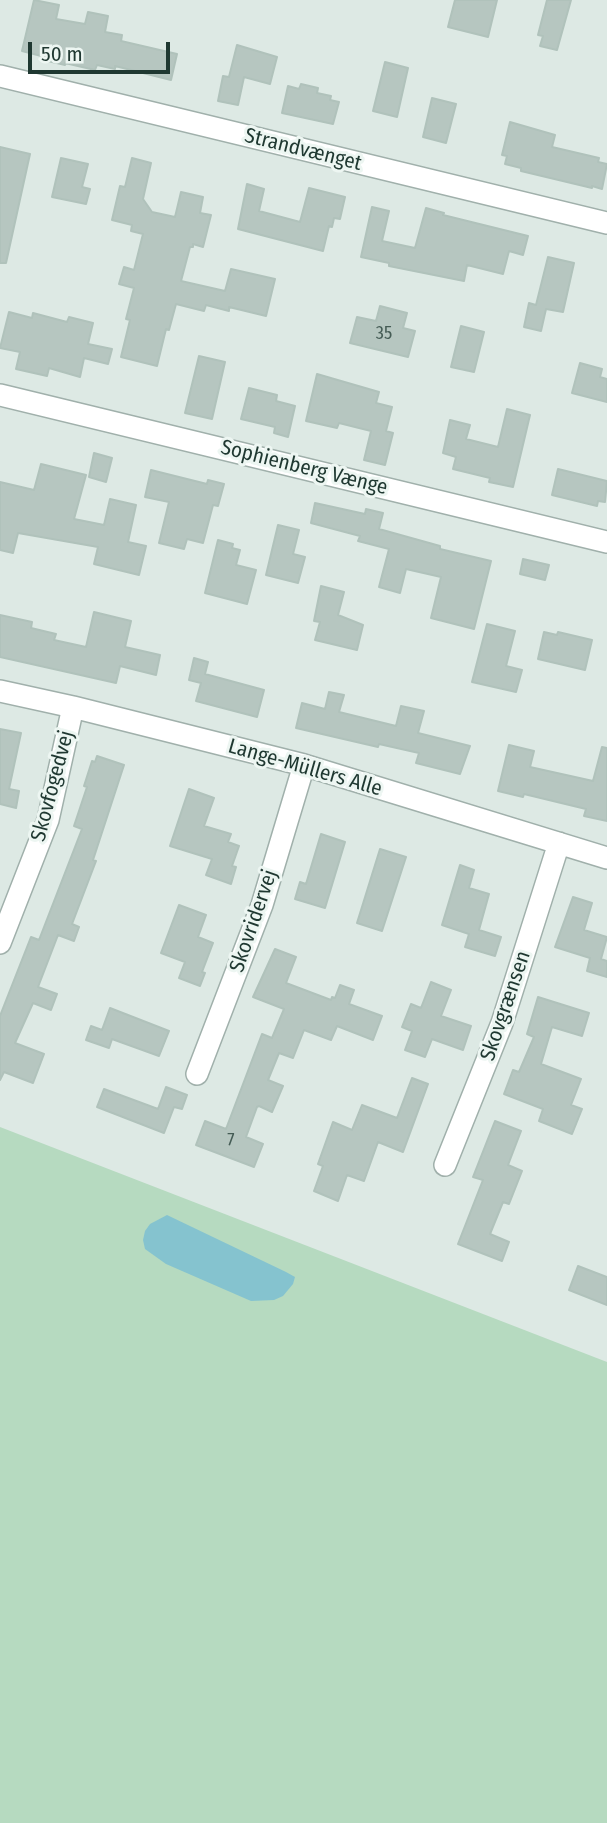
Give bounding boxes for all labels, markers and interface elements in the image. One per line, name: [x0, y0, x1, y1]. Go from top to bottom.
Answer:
scale bar: [32, 28, 173, 72]
text: 50 m: [41, 41, 83, 67]
street label: Strandvænget: [242, 123, 364, 177]
house number: 35: [376, 323, 392, 345]
street label: Sophienberg Vænge: [218, 435, 390, 501]
street label: Skovfogedvej: [26, 728, 80, 844]
street label: Lange-Müllers Alle: [225, 734, 385, 802]
street label: Skovridervej: [225, 866, 283, 976]
street label: Skovgrænsen: [475, 948, 537, 1064]
house number: 7: [227, 1130, 235, 1152]

